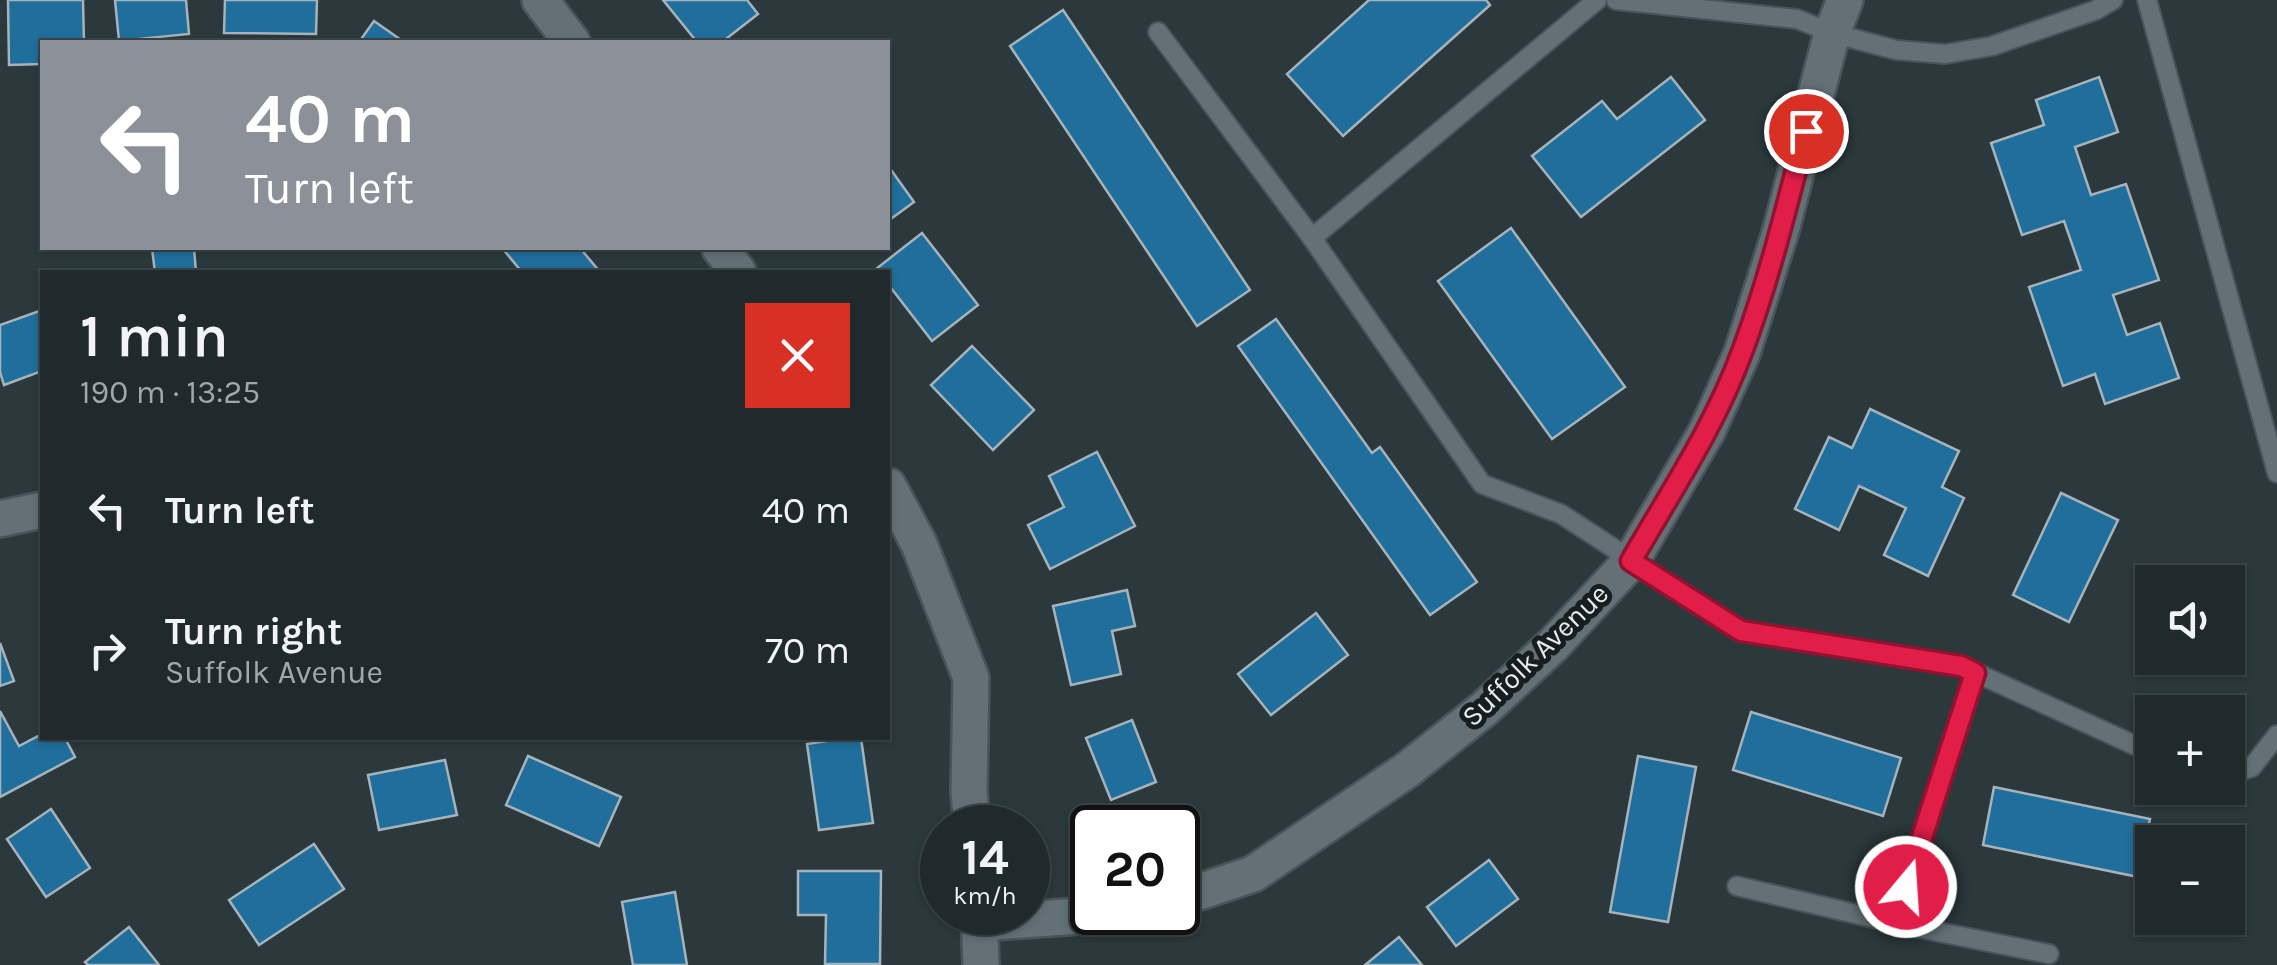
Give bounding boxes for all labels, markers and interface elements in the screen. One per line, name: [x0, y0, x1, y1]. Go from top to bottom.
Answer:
text: 40 m: [245, 78, 415, 160]
icon: left: [80, 80, 210, 210]
pin: [1764, 89, 1849, 174]
icon: arrive: [1779, 104, 1834, 159]
text: Turn left: [245, 162, 414, 214]
text: 1 min: [80, 301, 229, 371]
button: close: [745, 303, 850, 408]
text: 190 m · 13:25: [80, 374, 260, 411]
icon: left: [80, 483, 135, 538]
text: Turn left: [165, 488, 315, 533]
text: 40 m: [762, 488, 850, 533]
map controls: [2135, 565, 2245, 935]
button: sound: [2135, 565, 2245, 675]
street label: Suffolk Avenue: [1455, 577, 1615, 733]
text: Turn right: [165, 609, 342, 654]
icon: right: [80, 623, 135, 678]
text: 70 m: [765, 628, 850, 673]
text: Suffolk Avenue: [165, 654, 383, 691]
button: +: [2135, 695, 2245, 805]
speed limit sign: 20: [1070, 805, 1200, 935]
button: −: [2135, 825, 2245, 935]
text: 14: [961, 828, 1009, 887]
position arrow: [1854, 835, 1958, 939]
text: km/h: [953, 881, 1017, 910]

